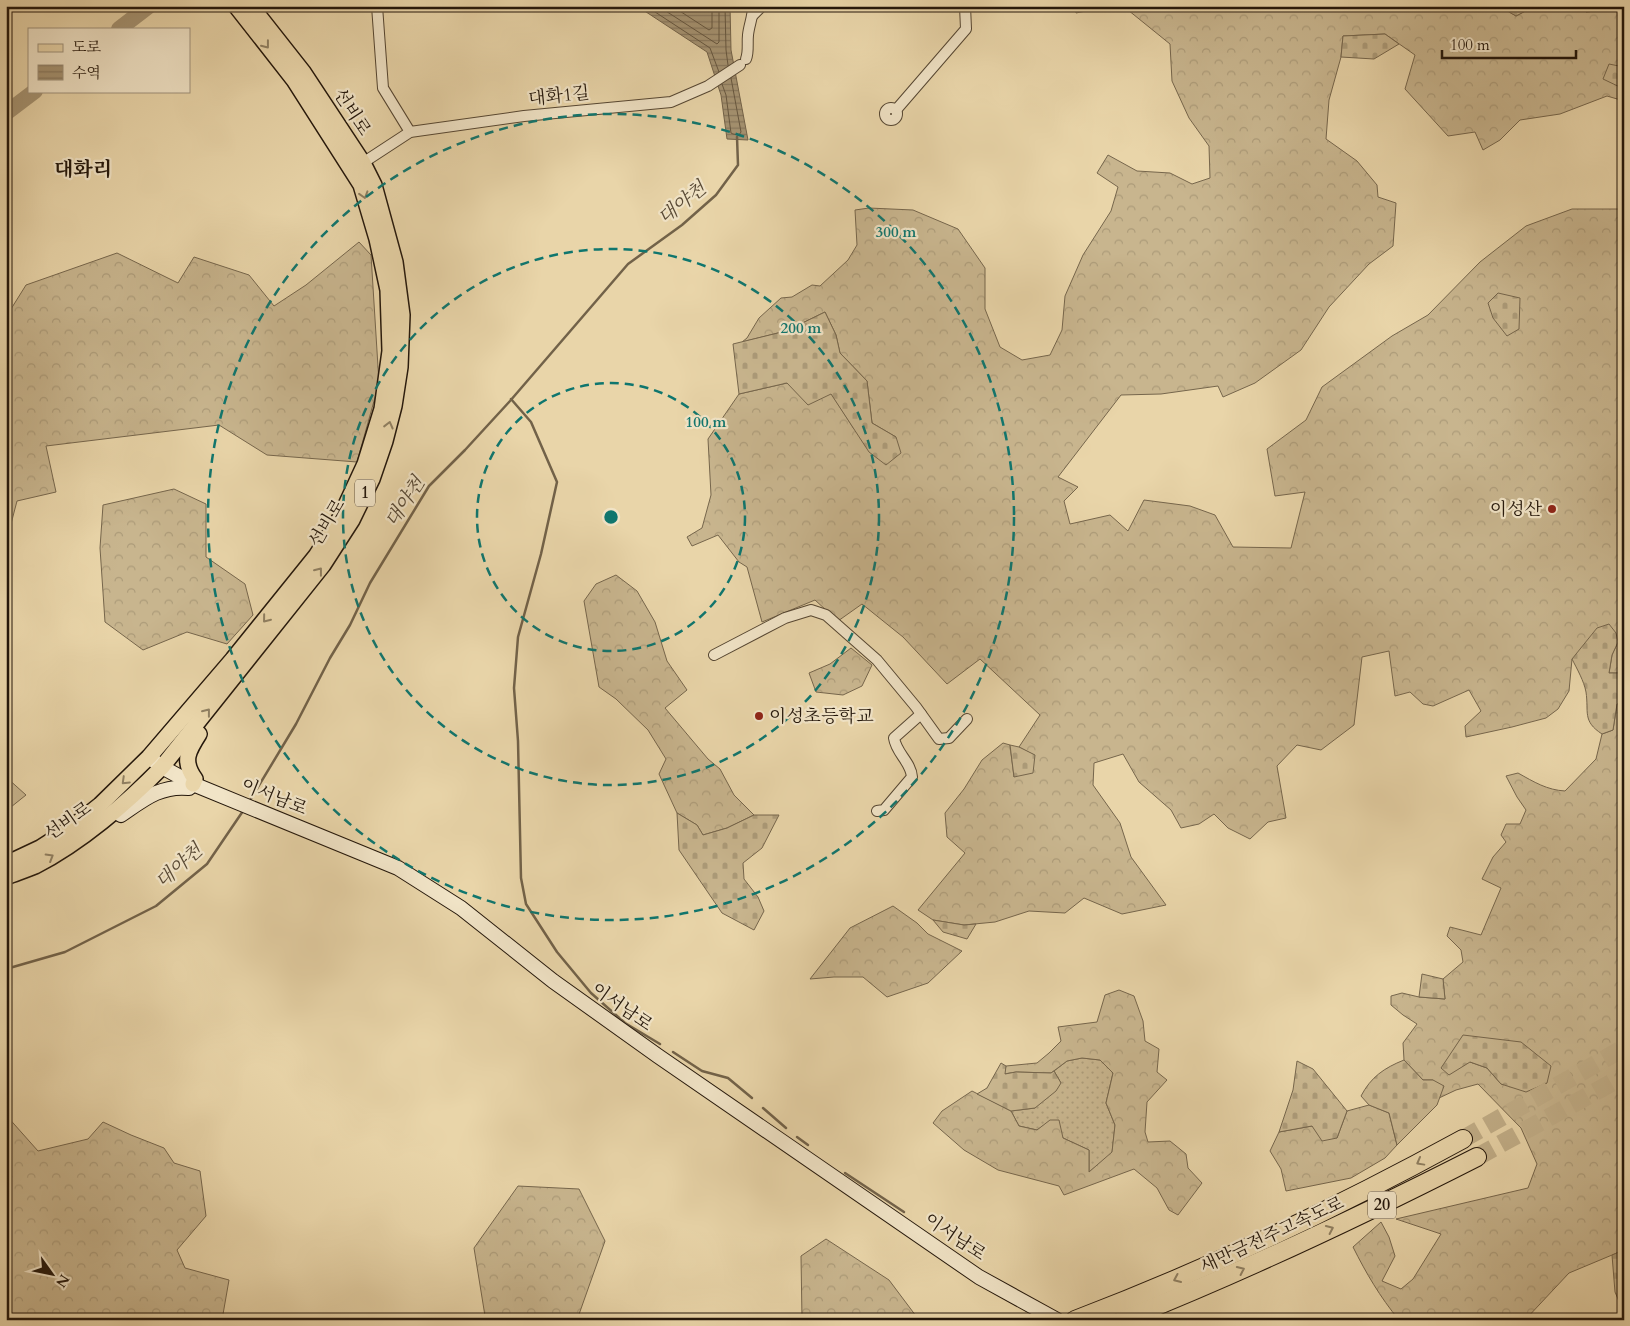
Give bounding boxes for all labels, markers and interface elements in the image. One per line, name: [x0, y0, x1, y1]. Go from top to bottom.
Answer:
legend: [28, 28, 190, 92]
scale bar: [1442, 28, 1576, 60]
text: 100 m: [1450, 35, 1490, 55]
text: 도로: [72, 37, 101, 57]
one-way arrow: [260, 39, 269, 48]
text: 수역: [72, 63, 101, 83]
street label: 대화1길: [527, 80, 591, 112]
street label: 선비로: [327, 83, 377, 141]
district label: 대화리: [54, 156, 112, 183]
water label: 대야천: [652, 175, 713, 230]
one-way arrow: [358, 190, 368, 199]
text: 300 m: [876, 222, 917, 242]
text: 200 m: [781, 318, 822, 338]
text: 100 m: [686, 412, 727, 432]
one-way arrow: [383, 421, 394, 430]
water label: 대야천: [379, 470, 432, 532]
road number: 1: [355, 479, 375, 506]
street label: 선비로: [303, 494, 351, 552]
place label: 이성산: [1490, 497, 1543, 522]
marker: 이성산: [1546, 503, 1558, 515]
centre of rings: [602, 508, 620, 526]
one-way arrow: [313, 567, 322, 576]
one-way arrow: [262, 613, 271, 622]
place label: 이성초등학교: [769, 704, 874, 729]
one-way arrow: [201, 708, 210, 717]
marker: 이성초등학교: [753, 710, 765, 722]
street label: 이서남로: [237, 772, 311, 822]
one-way arrow: [121, 775, 130, 784]
street label: 선비로: [39, 796, 97, 846]
water label: 대야천: [150, 837, 209, 894]
one-way arrow: [45, 853, 54, 863]
street label: 이서남로: [586, 977, 658, 1037]
one-way arrow: [1417, 1156, 1426, 1166]
street label: 새만금전주고속도로: [1196, 1191, 1348, 1279]
road number: 20: [1368, 1192, 1396, 1218]
street label: 이서남로: [919, 1207, 991, 1267]
one-way arrow: [1325, 1225, 1334, 1235]
north arrow: [28, 1248, 78, 1298]
one-way arrow: [1236, 1266, 1245, 1276]
text: N: [51, 1271, 74, 1291]
one-way arrow: [1173, 1273, 1182, 1284]

